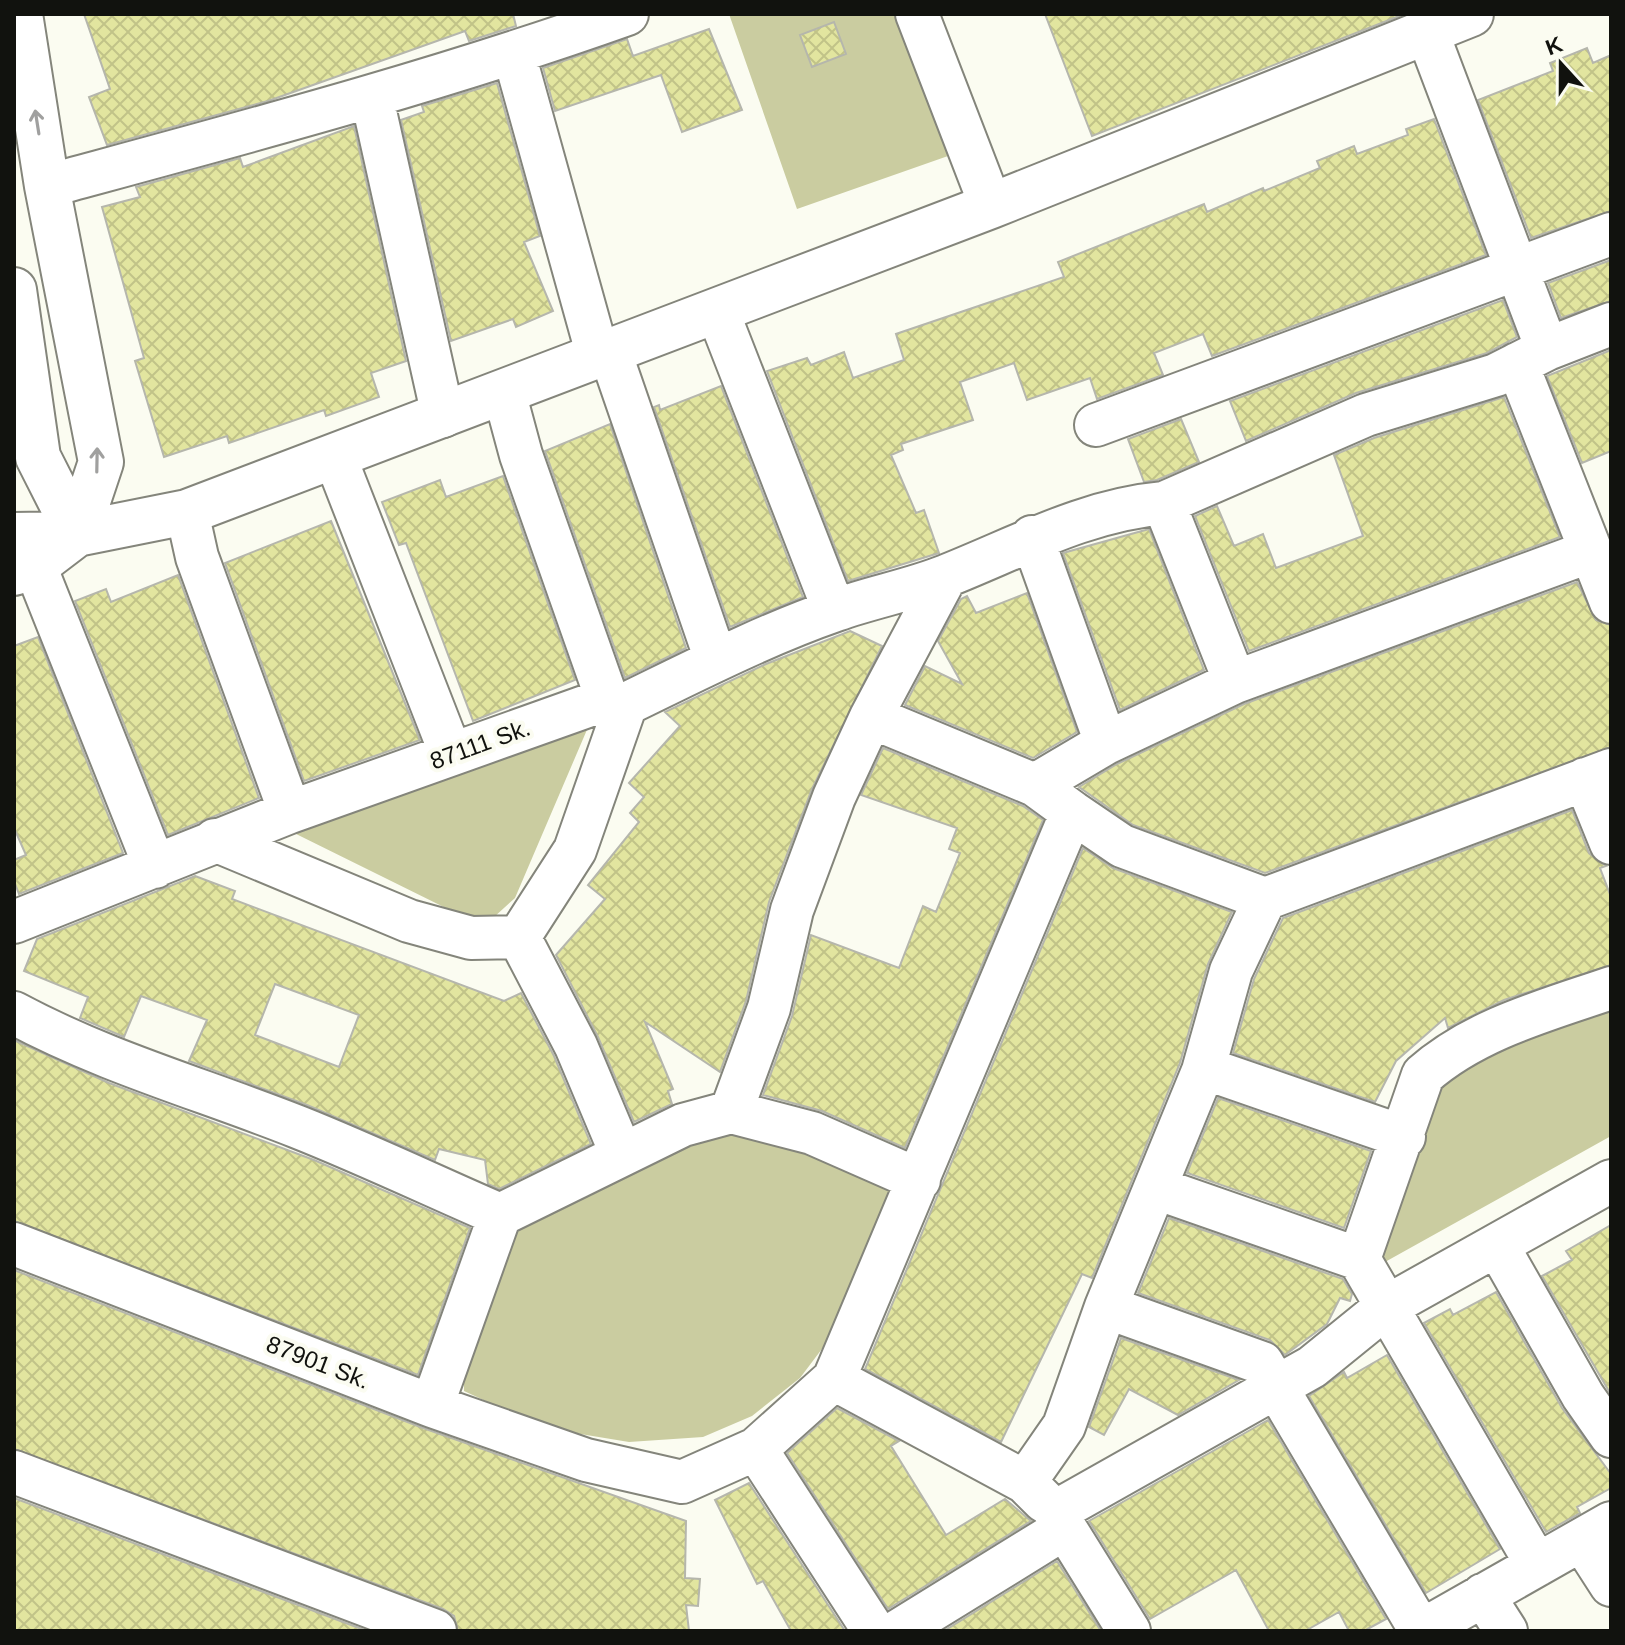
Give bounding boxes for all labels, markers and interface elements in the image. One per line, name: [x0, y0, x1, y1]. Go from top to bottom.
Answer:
north arrow: [1521, 24, 1601, 104]
text: K: [1542, 31, 1566, 60]
one-way arrow: [29, 110, 44, 135]
one-way arrow: [90, 447, 105, 473]
street label: 87111 Sk.: [426, 713, 534, 775]
street label: 87901 Sk.: [263, 1330, 373, 1394]

